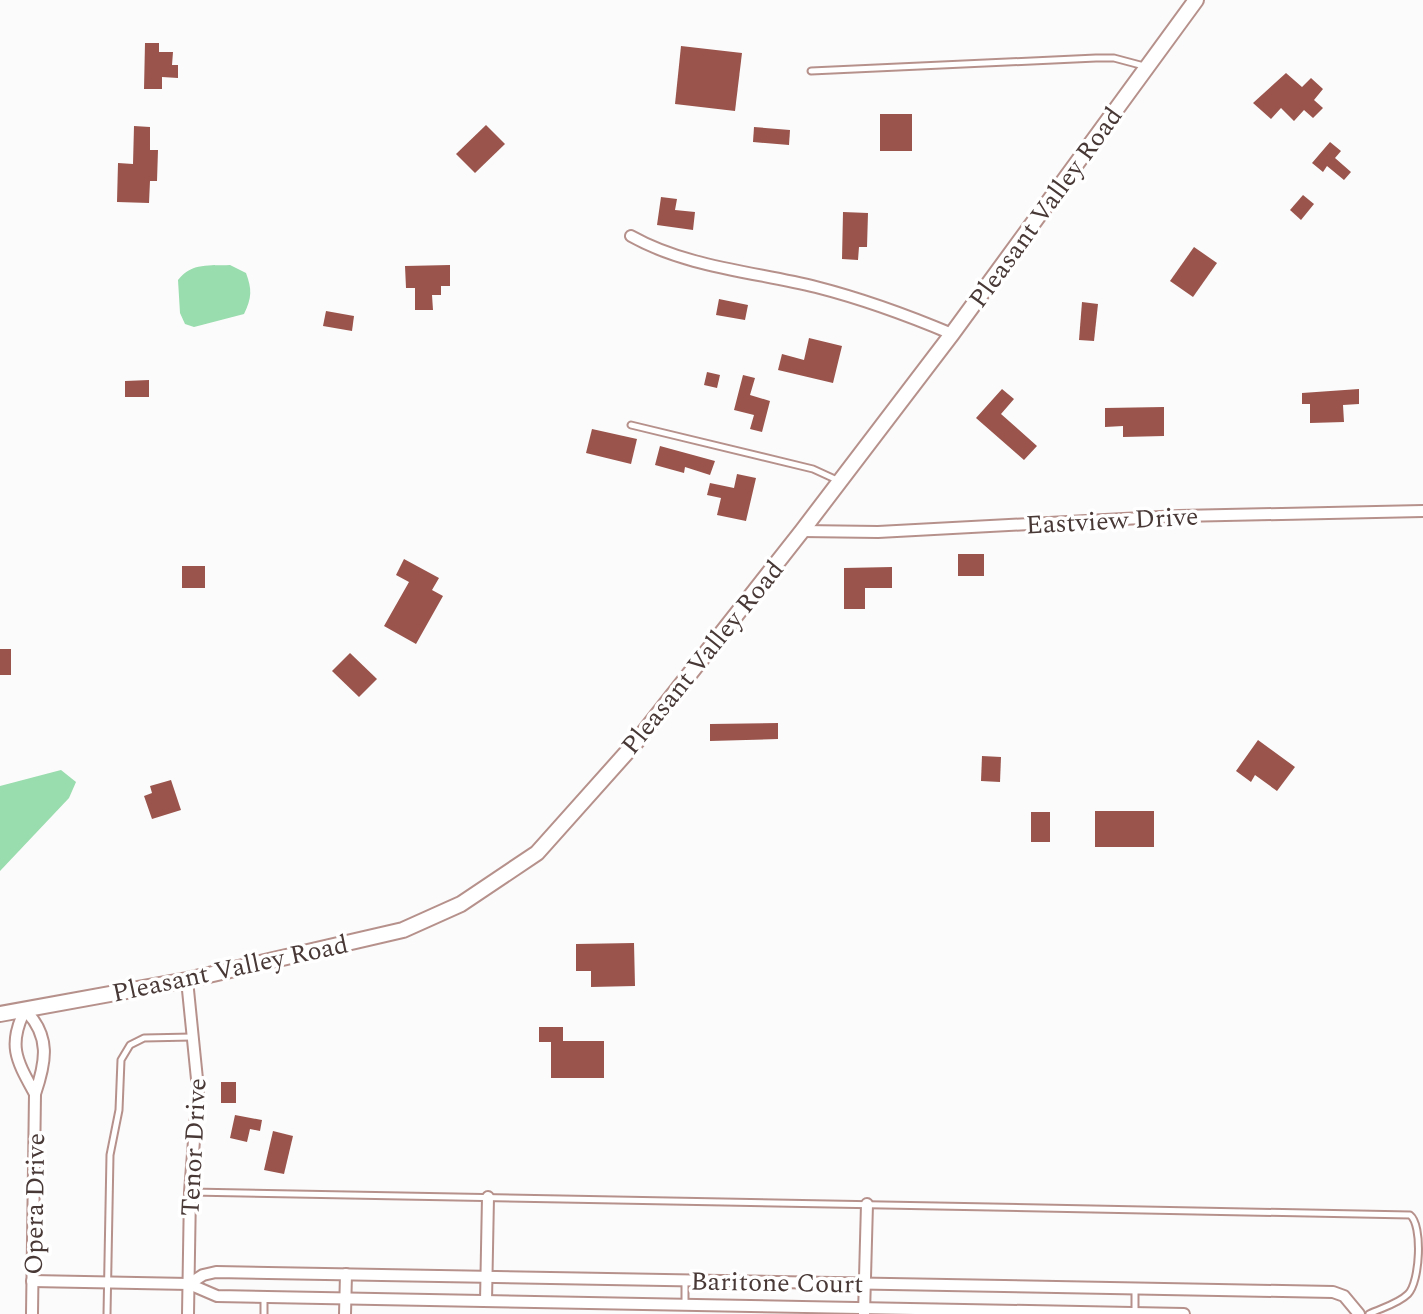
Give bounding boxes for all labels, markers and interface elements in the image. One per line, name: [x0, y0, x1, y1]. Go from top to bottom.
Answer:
street label: Pleasant Valley Road: [959, 99, 1133, 317]
street label: Eastview Drive: [1025, 497, 1199, 545]
street label: Pleasant Valley Road: [612, 552, 794, 764]
street label: Pleasant Valley Road: [108, 924, 352, 1014]
street label: Tenor Drive: [170, 1077, 218, 1217]
street label: Opera Drive: [14, 1133, 56, 1275]
street label: Baritone Court: [690, 1261, 864, 1305]

